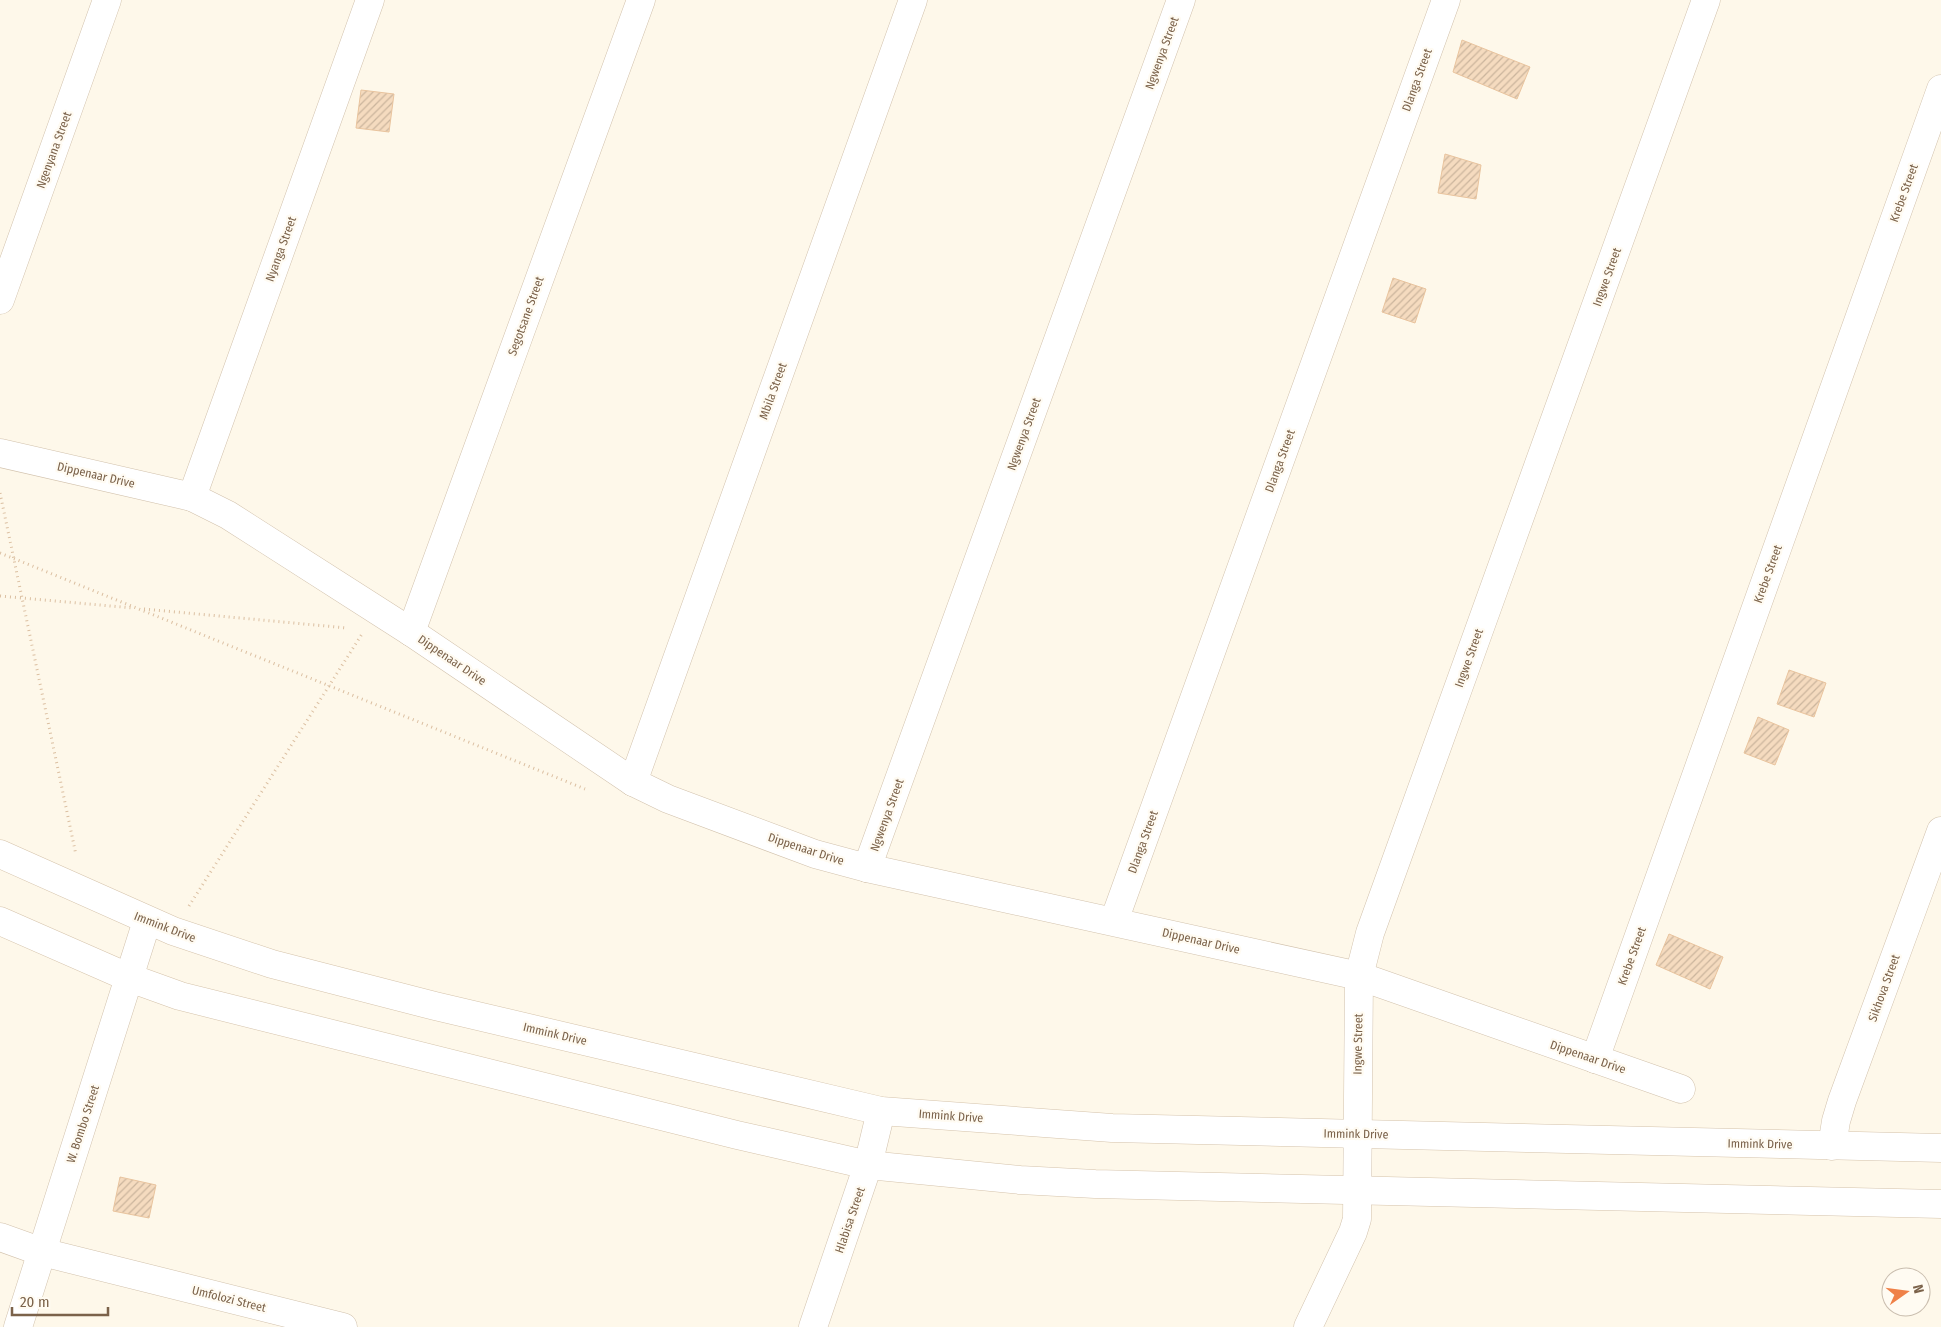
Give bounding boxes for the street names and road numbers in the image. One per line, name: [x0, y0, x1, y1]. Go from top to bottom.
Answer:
street label: Ngwenya Street: [1142, 15, 1182, 91]
street label: Dlanga Street: [1399, 47, 1435, 113]
street label: Ngenyana Street: [34, 110, 74, 190]
street label: Krebe Street: [1887, 162, 1921, 224]
street label: Nyanga Street: [263, 214, 299, 283]
street label: Ingwe Street: [1590, 246, 1624, 308]
street label: Segotsane Street: [505, 275, 547, 357]
street label: Mbila Street: [756, 361, 790, 421]
street label: Ngwenya Street: [1004, 396, 1044, 472]
street label: Dlanga Street: [1262, 428, 1298, 494]
street label: Dippenaar Drive: [56, 459, 136, 491]
street label: Krebe Street: [1751, 543, 1785, 605]
street label: Ingwe Street: [1452, 627, 1486, 689]
street label: Dippenaar Drive: [415, 632, 489, 688]
street label: Ngwenya Street: [867, 777, 907, 853]
street label: Dlanga Street: [1125, 809, 1161, 875]
street label: Dippenaar Drive: [766, 830, 846, 868]
street label: Immink Drive: [132, 909, 198, 945]
street label: Dippenaar Drive: [1161, 925, 1241, 957]
street label: Krebe Street: [1615, 925, 1649, 987]
street label: Sikhova Street: [1865, 952, 1903, 1024]
street label: Ingwe Street: [1350, 1013, 1366, 1075]
street label: Immink Drive: [522, 1020, 588, 1048]
street label: Dippenaar Drive: [1548, 1037, 1628, 1077]
street label: W. Bombo Street: [64, 1083, 102, 1165]
street label: Immink Drive: [918, 1107, 984, 1125]
street label: Immink Drive: [1323, 1126, 1389, 1142]
street label: Immink Drive: [1727, 1136, 1793, 1152]
street label: Hlabisa Street: [832, 1185, 868, 1255]
street label: Umfolozi Street: [191, 1283, 267, 1315]

